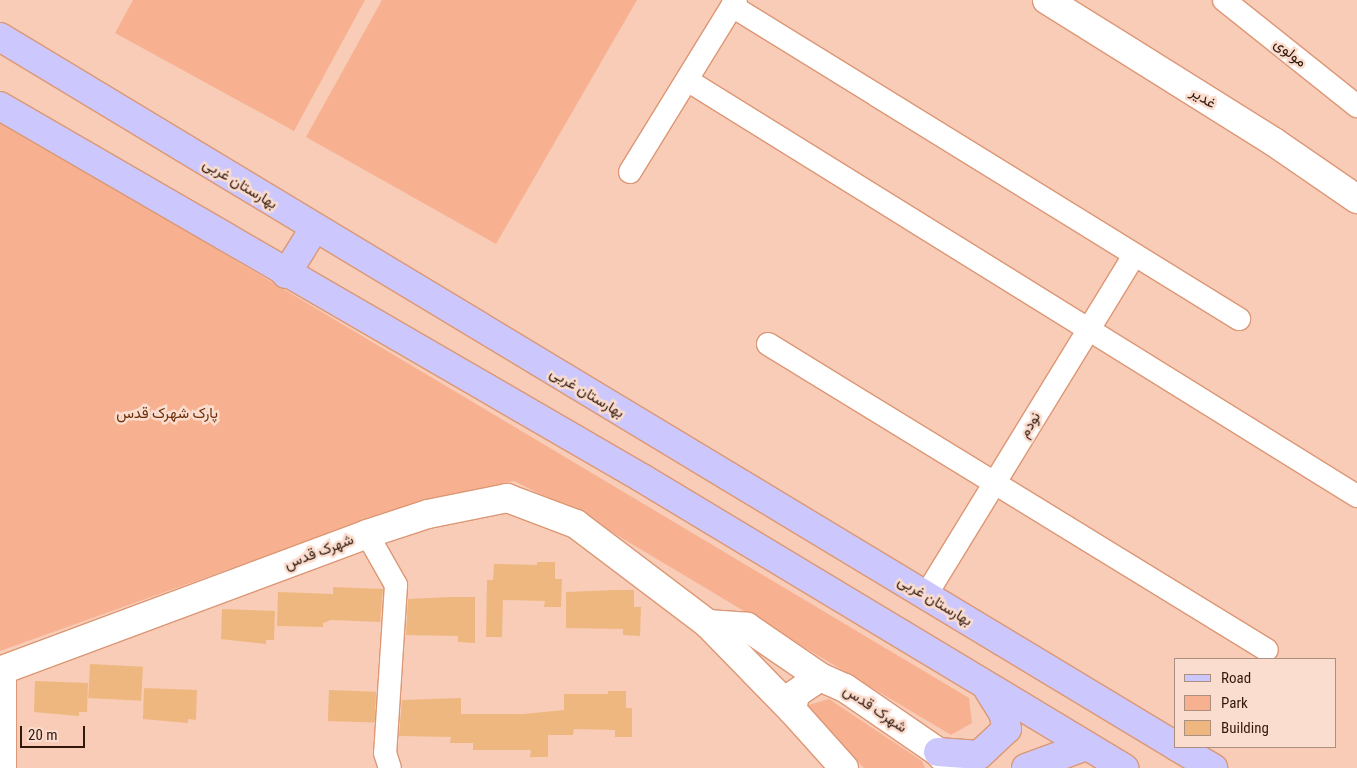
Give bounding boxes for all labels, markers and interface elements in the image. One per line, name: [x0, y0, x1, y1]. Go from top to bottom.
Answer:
street label: مولوی: [1270, 35, 1310, 71]
street label: غدیر: [1187, 83, 1219, 113]
street label: بهارستان غربی: [200, 155, 280, 213]
street label: بهارستان غربی: [547, 364, 627, 422]
park label: پارک شهرک قدس: [116, 405, 218, 423]
street label: نودم: [1015, 409, 1045, 441]
street label: شهرک قدس: [282, 531, 356, 573]
street label: بهارستان غربی: [895, 572, 975, 630]
legend: [1174, 658, 1337, 748]
text: Road: [1221, 669, 1251, 687]
street label: شهرک قدس: [840, 681, 910, 737]
text: Park: [1221, 694, 1248, 712]
scale bar: [22, 716, 88, 748]
text: Building: [1221, 719, 1269, 737]
text: 20 m: [28, 726, 58, 744]

